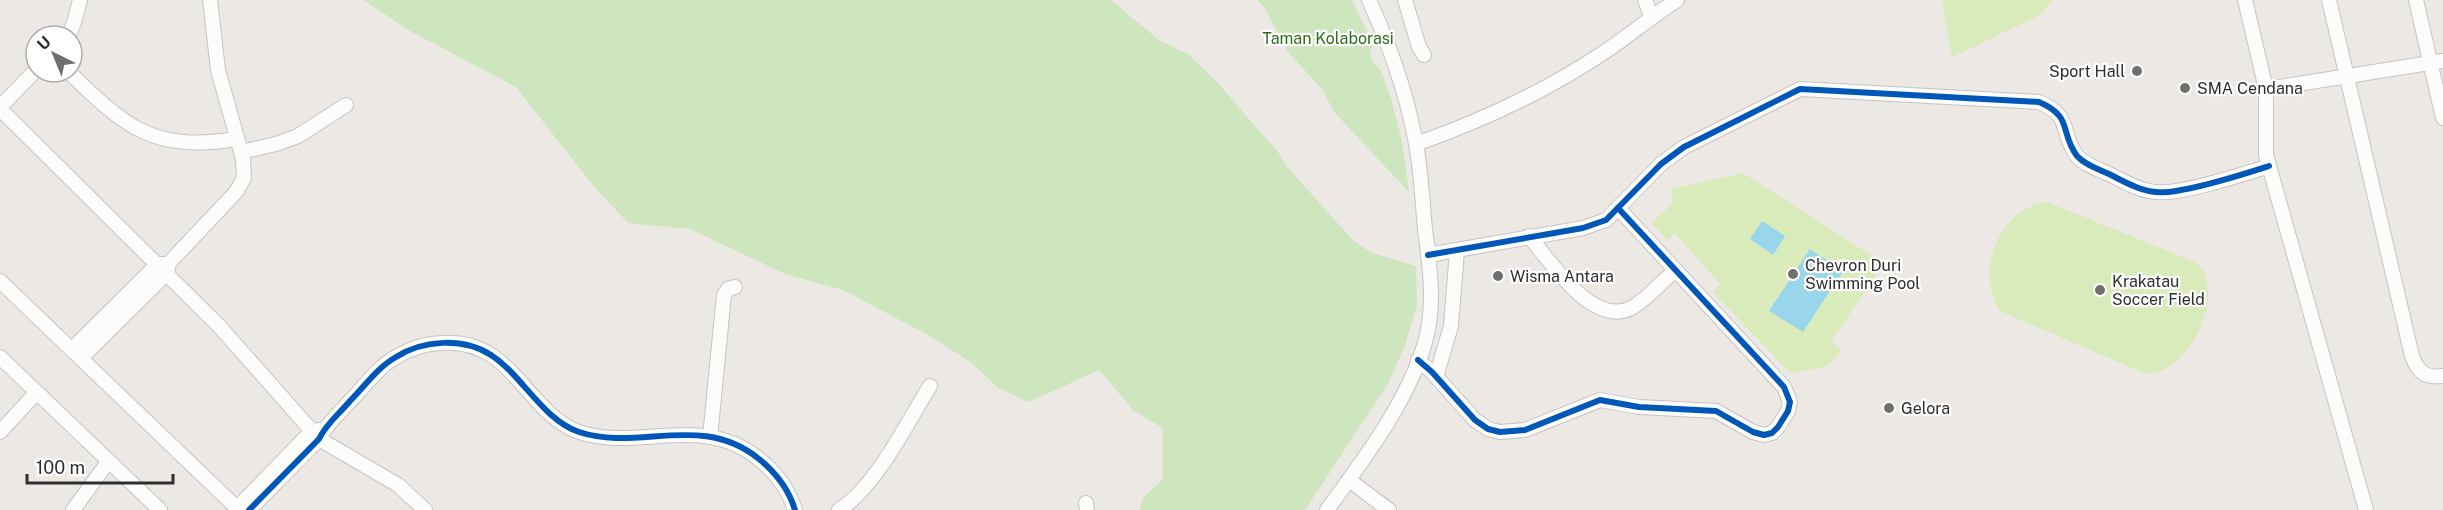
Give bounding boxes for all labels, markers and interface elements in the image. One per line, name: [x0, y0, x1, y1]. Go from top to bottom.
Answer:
north arrow: [24, 24, 84, 84]
park label: Taman Kolaborasi: [1262, 29, 1394, 48]
text: U: [33, 32, 55, 54]
place label: Sport Hall: [2049, 62, 2125, 81]
marker: Sport Hall: [2130, 64, 2144, 78]
place label: SMA Cendana: [2197, 79, 2303, 98]
marker: SMA Cendana: [2178, 81, 2192, 95]
place label: Chevron Duri Swimming Pool: [1805, 256, 1920, 293]
place label: Wisma Antara: [1510, 267, 1614, 286]
marker: Chevron Duri Swimming Pool: [1786, 267, 1800, 281]
marker: Wisma Antara: [1491, 269, 1505, 283]
place label: Krakatau Soccer Field: [2112, 272, 2205, 309]
marker: Krakatau Soccer Field: [2093, 283, 2107, 297]
place label: Gelora: [1901, 399, 1950, 418]
marker: Gelora: [1882, 401, 1896, 415]
scale bar: [27, 447, 172, 485]
text: 100 m: [36, 457, 85, 478]

